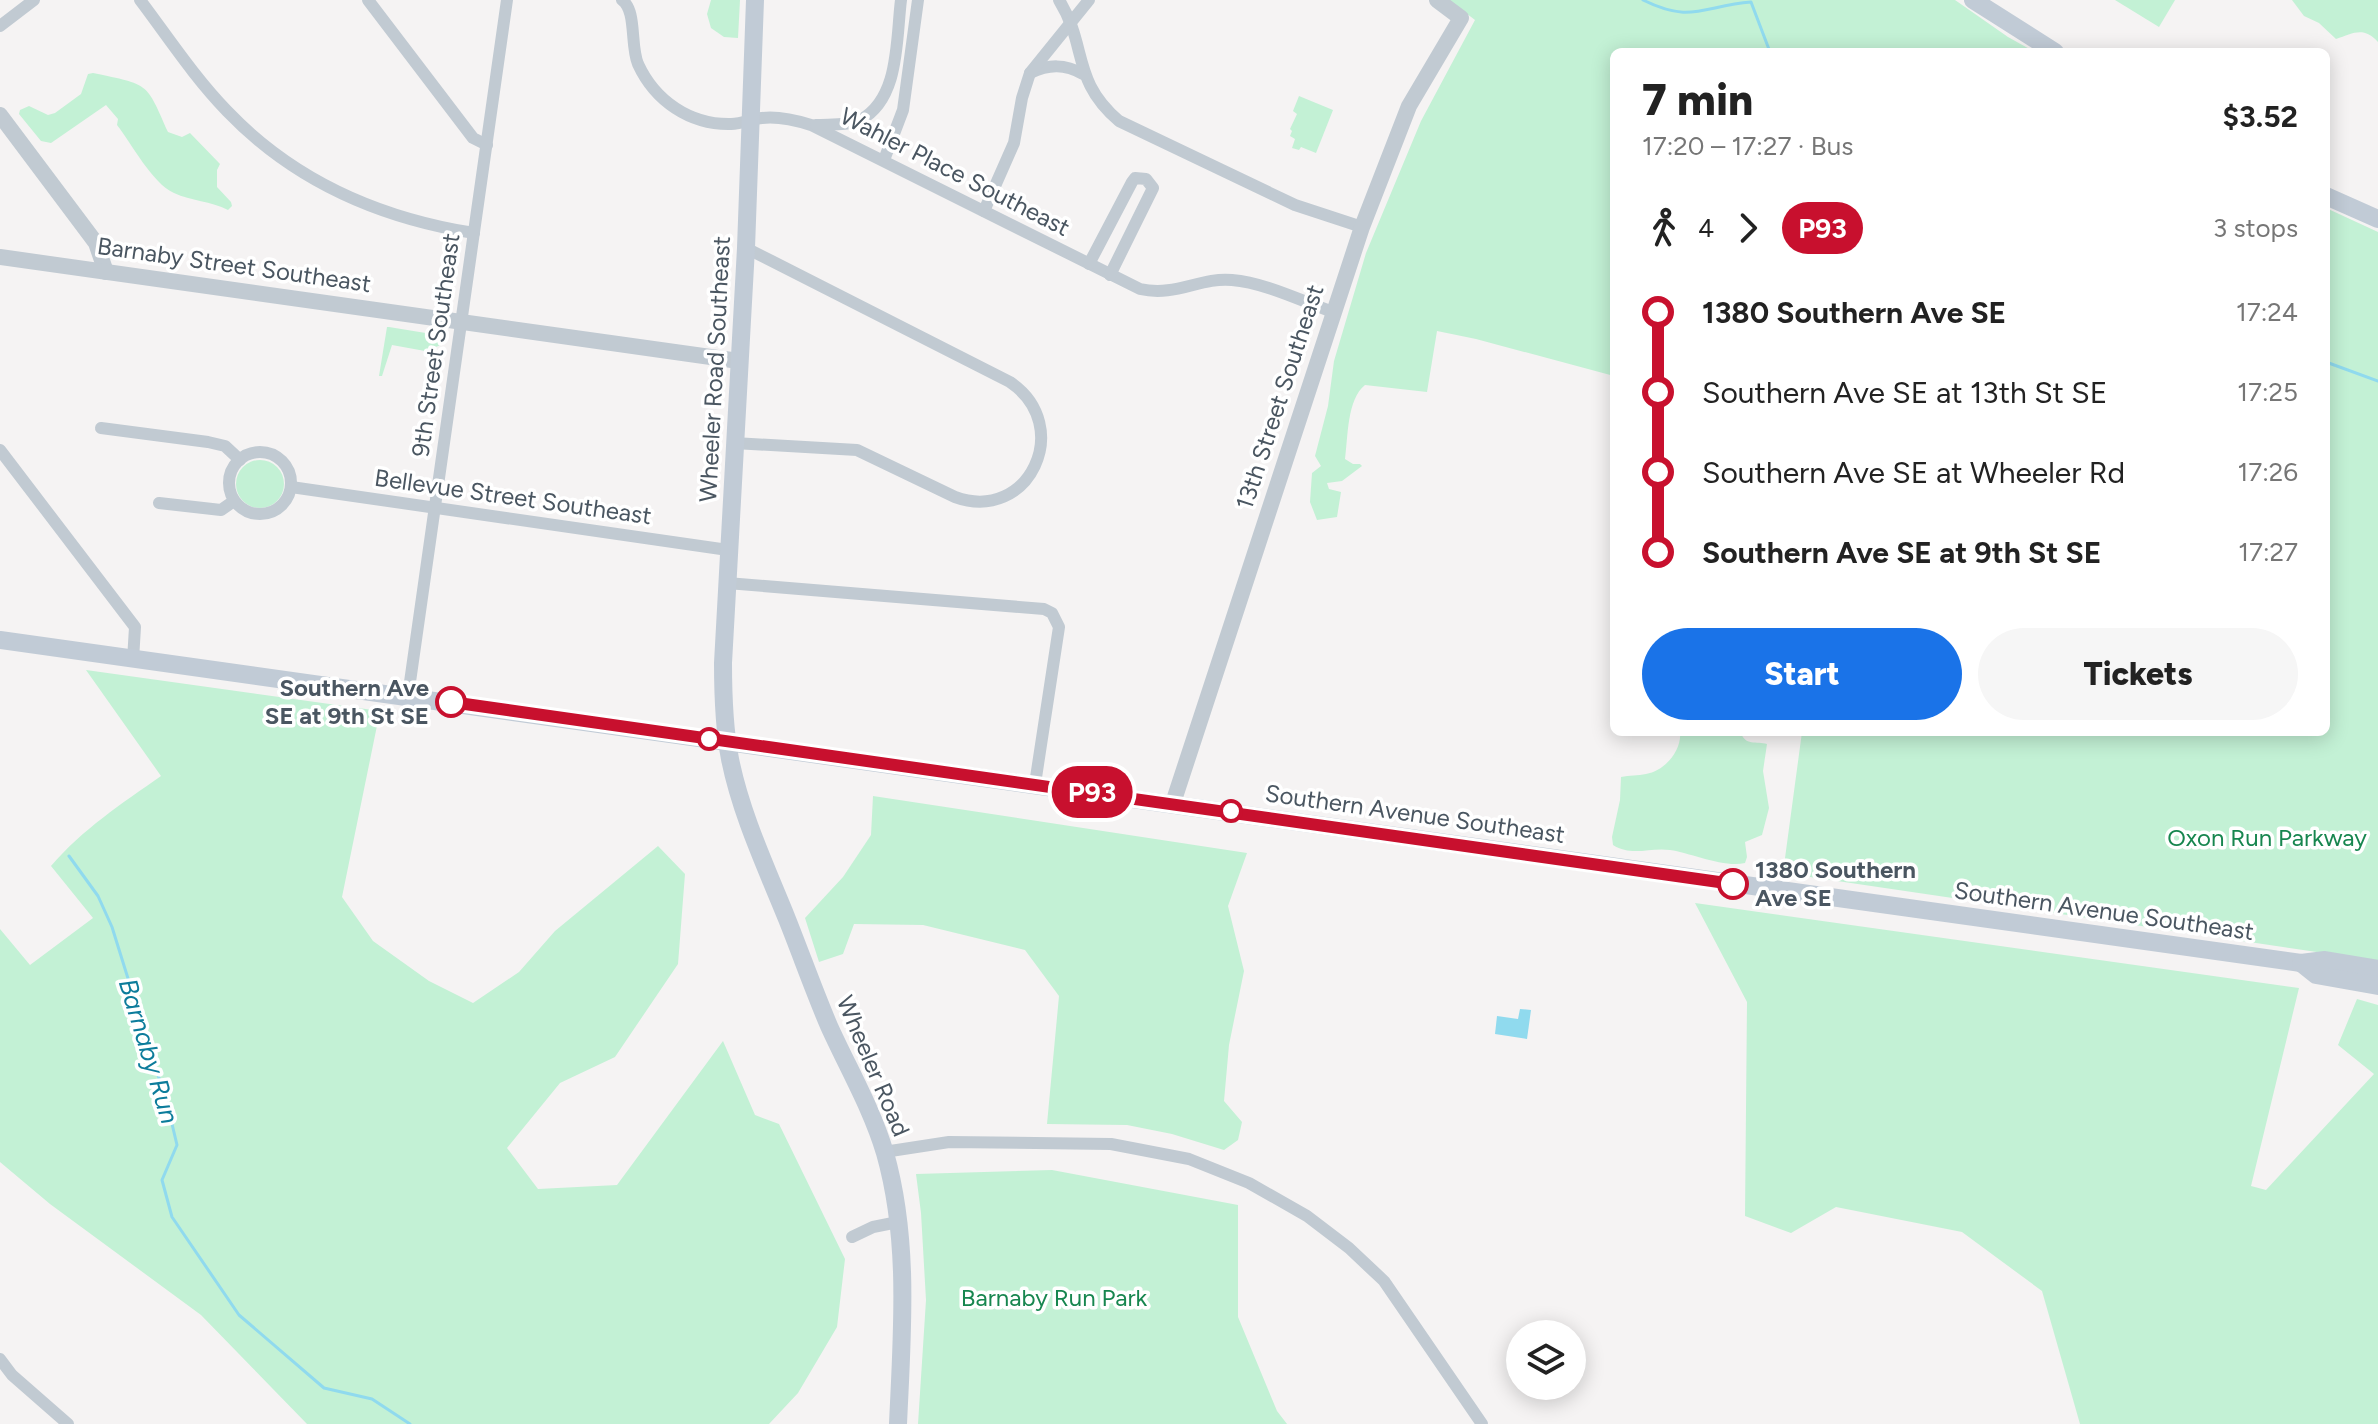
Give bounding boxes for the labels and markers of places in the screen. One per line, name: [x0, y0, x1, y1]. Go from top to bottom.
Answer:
place label: Southern Ave SE at 9th St SE: [265, 673, 429, 730]
marker: Southern Ave SE at 9th St SE: [436, 687, 466, 717]
unlabelled marker: [698, 728, 720, 750]
unlabelled marker: [1220, 800, 1242, 822]
place label: 1380 Southern Ave SE: [1755, 855, 1916, 912]
marker: 1380 Southern Ave SE: [1718, 869, 1748, 899]

